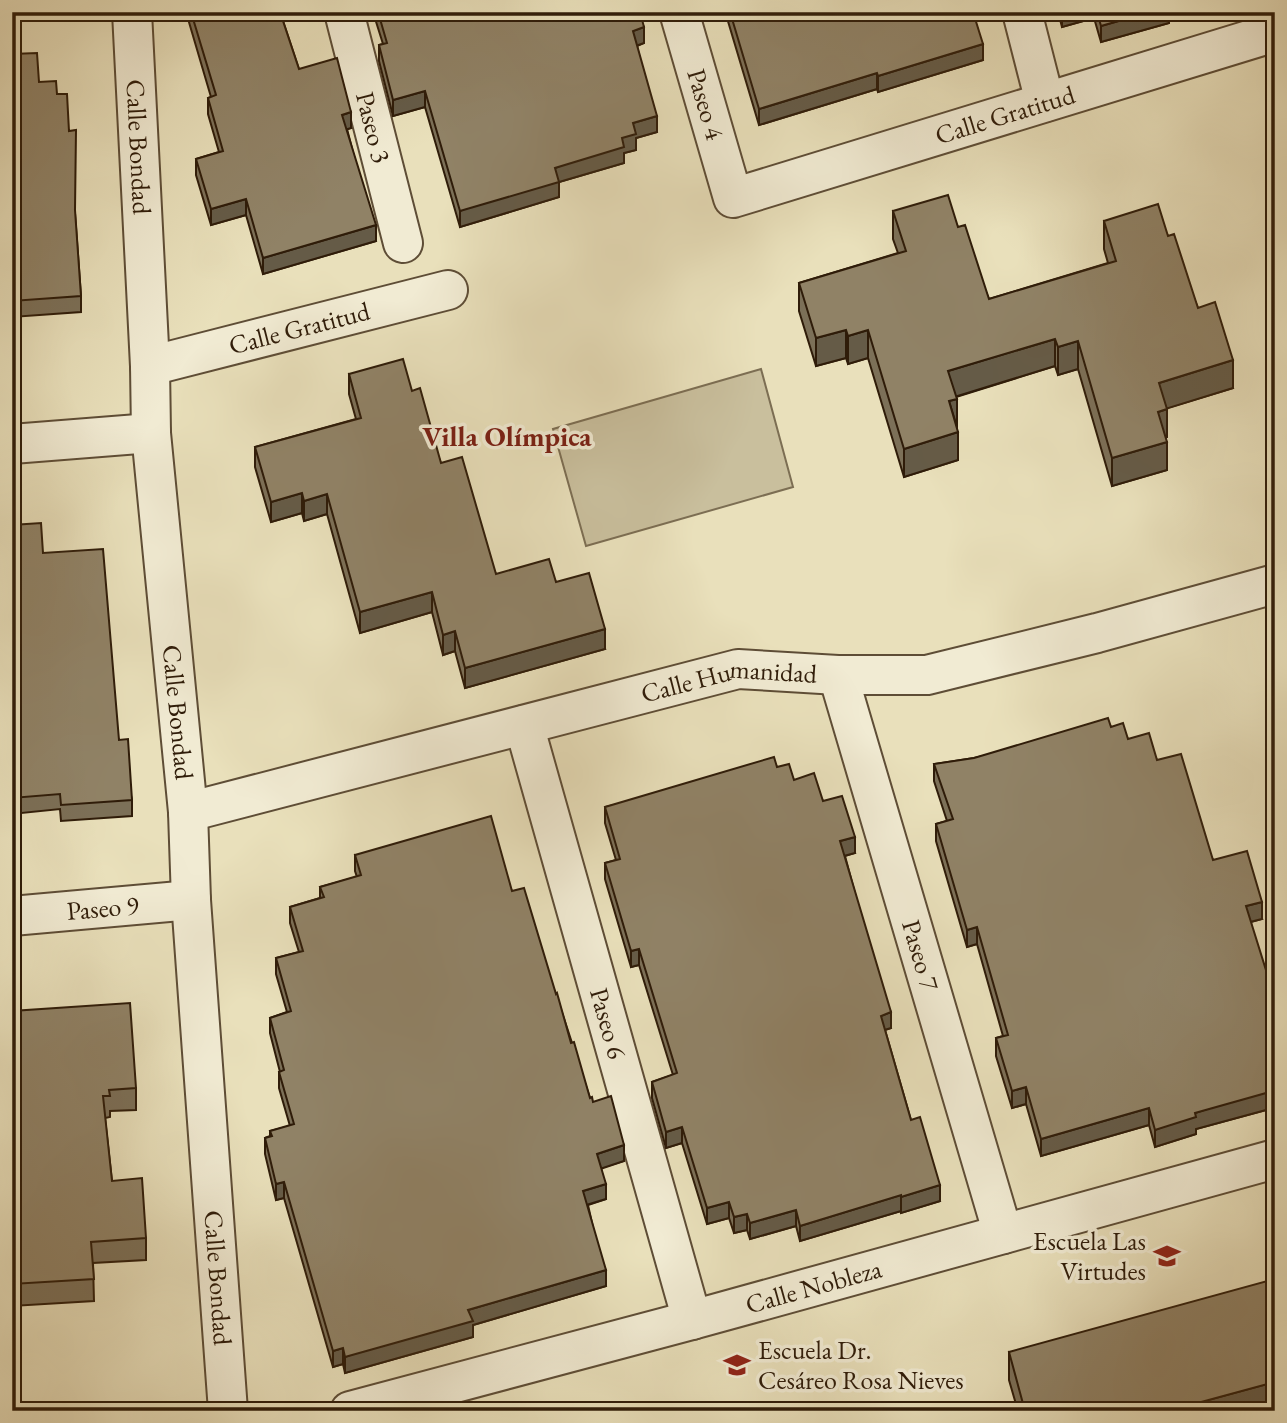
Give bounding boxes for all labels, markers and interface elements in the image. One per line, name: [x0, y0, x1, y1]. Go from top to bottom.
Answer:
street label: Paseo 4: [679, 65, 732, 144]
street label: Calle Gratitud: [931, 77, 1080, 152]
street label: Calle Bondad: [118, 78, 159, 216]
street label: Paseo 3: [348, 88, 399, 167]
street label: Calle Gratitud: [225, 293, 374, 362]
district label: Villa Olímpica: [422, 418, 592, 454]
street label: Calle Bondad: [155, 643, 202, 782]
street label: Calle Humanidad: [637, 652, 819, 711]
street label: Paseo 9: [65, 888, 141, 928]
street label: Paseo 7: [894, 916, 947, 995]
street label: Paseo 6: [582, 984, 634, 1063]
street label: Calle Bondad: [197, 1209, 240, 1347]
place label: Escuela Las Virtudes: [1033, 1224, 1146, 1288]
school or university icon: Escuela Las Virtudes: [1152, 1241, 1182, 1271]
street label: Calle Nobleza: [742, 1251, 886, 1321]
place label: Escuela Dr. Cesáreo Rosa Nieves: [758, 1333, 964, 1397]
school or university icon: Escuela Dr. Cesáreo Rosa Nieves: [722, 1350, 752, 1380]

